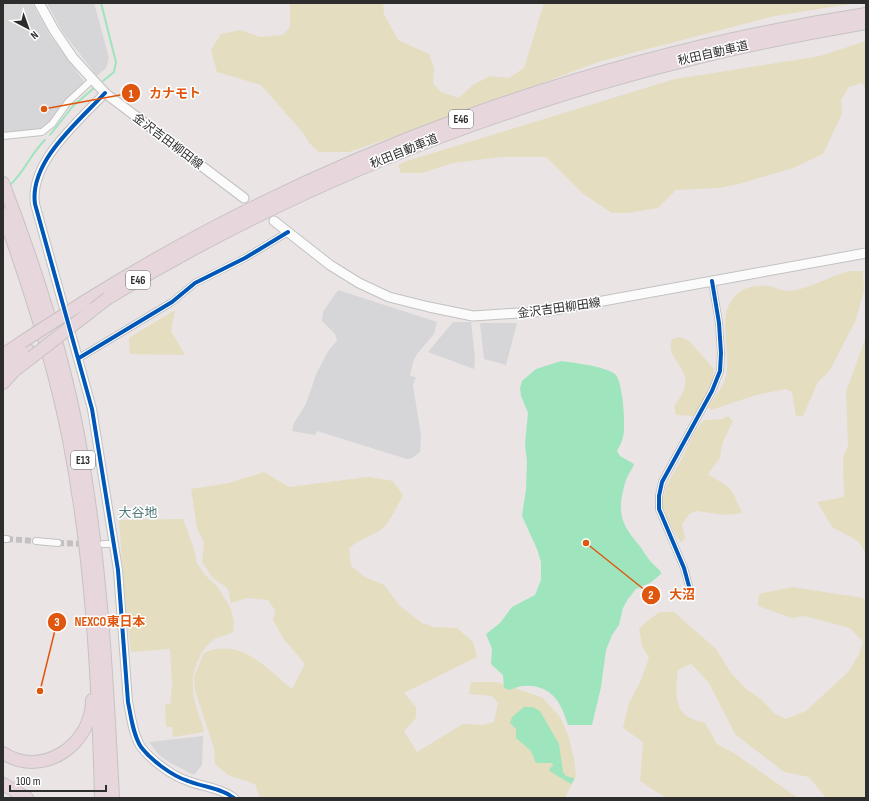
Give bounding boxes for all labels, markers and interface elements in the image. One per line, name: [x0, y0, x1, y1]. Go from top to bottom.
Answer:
north arrow: [8, 8, 48, 48]
text: N: [28, 28, 41, 42]
street label: 秋田自動車道: [676, 38, 750, 69]
callout: カナモト: [121, 81, 209, 106]
text: カナモト: [149, 86, 201, 102]
text: 1: [129, 87, 134, 102]
street label: 金沢吉田柳田線: [130, 110, 206, 173]
road number: E46: [449, 110, 473, 128]
street label: 秋田自動車道: [368, 131, 440, 172]
road number: E46: [126, 271, 150, 289]
street label: 金沢吉田柳田線: [516, 295, 602, 322]
road number: E13: [71, 451, 95, 469]
district label: 大谷地: [118, 505, 158, 521]
callout: 大沼: [641, 582, 703, 607]
text: 大沼: [669, 587, 695, 603]
text: 2: [648, 588, 654, 603]
callout: NEXCO東日本: [47, 609, 153, 634]
text: NEXCO東日本: [75, 614, 145, 630]
text: 3: [54, 615, 60, 630]
scale bar: [10, 767, 106, 793]
text: 100 m: [16, 774, 41, 789]

